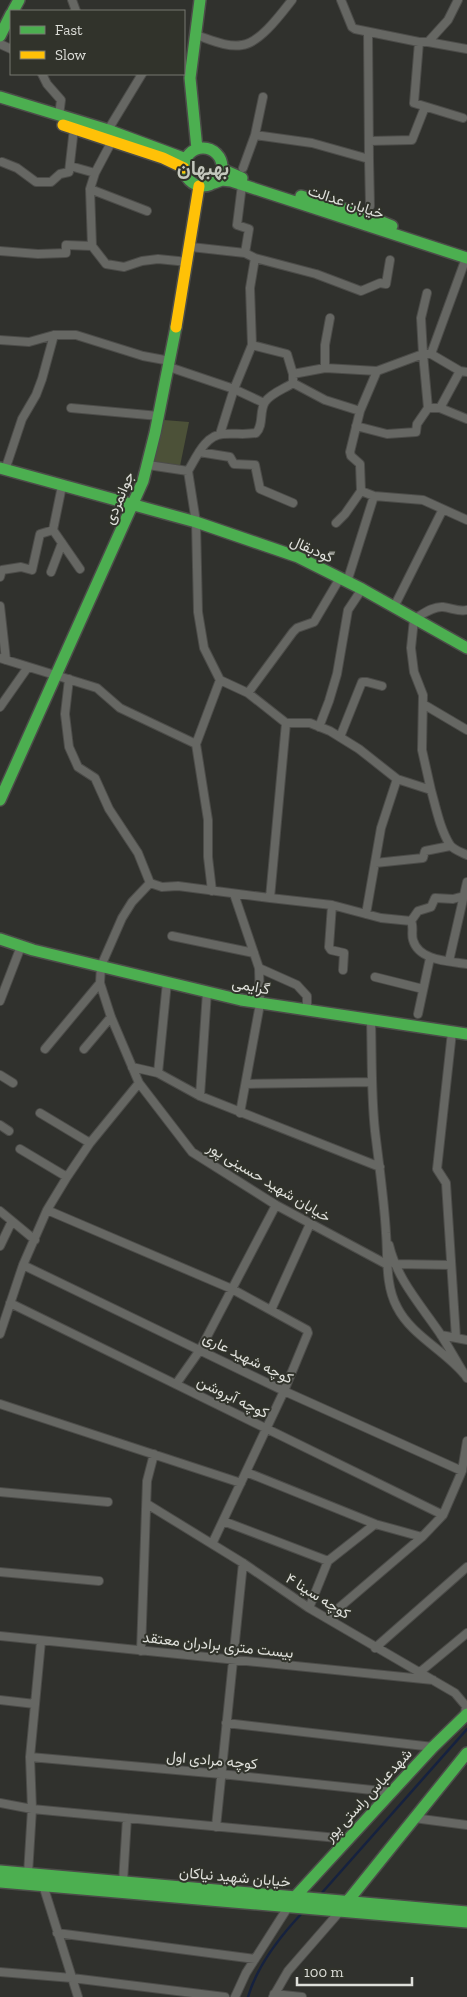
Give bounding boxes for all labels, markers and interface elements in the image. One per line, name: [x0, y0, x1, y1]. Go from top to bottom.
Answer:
legend: [10, 10, 185, 75]
text: Fast: [55, 21, 83, 39]
text: Slow: [55, 46, 87, 64]
district label: بهبهان: [177, 156, 229, 181]
street label: خیابان عدالت: [306, 181, 386, 223]
street label: جوانمردی: [100, 469, 139, 527]
street label: گودبقال: [287, 531, 337, 567]
street label: گرایمی: [230, 974, 272, 1000]
street label: خیابان شهید حسینی پور: [203, 1137, 334, 1227]
street label: کوچه شهید عاری: [200, 1328, 296, 1389]
street label: کوچه آبروشن: [194, 1372, 272, 1423]
street label: کوچه سینا ۴: [282, 1569, 354, 1624]
street label: بیست متری برادران معتقد: [141, 1628, 294, 1663]
street label: شهدعباس راستی پور: [320, 1745, 417, 1847]
street label: کوچه مرادی اول: [165, 1747, 259, 1774]
street label: خیابان شهید نیاکان: [179, 1863, 291, 1891]
scale bar: [297, 1954, 412, 1986]
text: 100 m: [304, 1963, 343, 1981]

